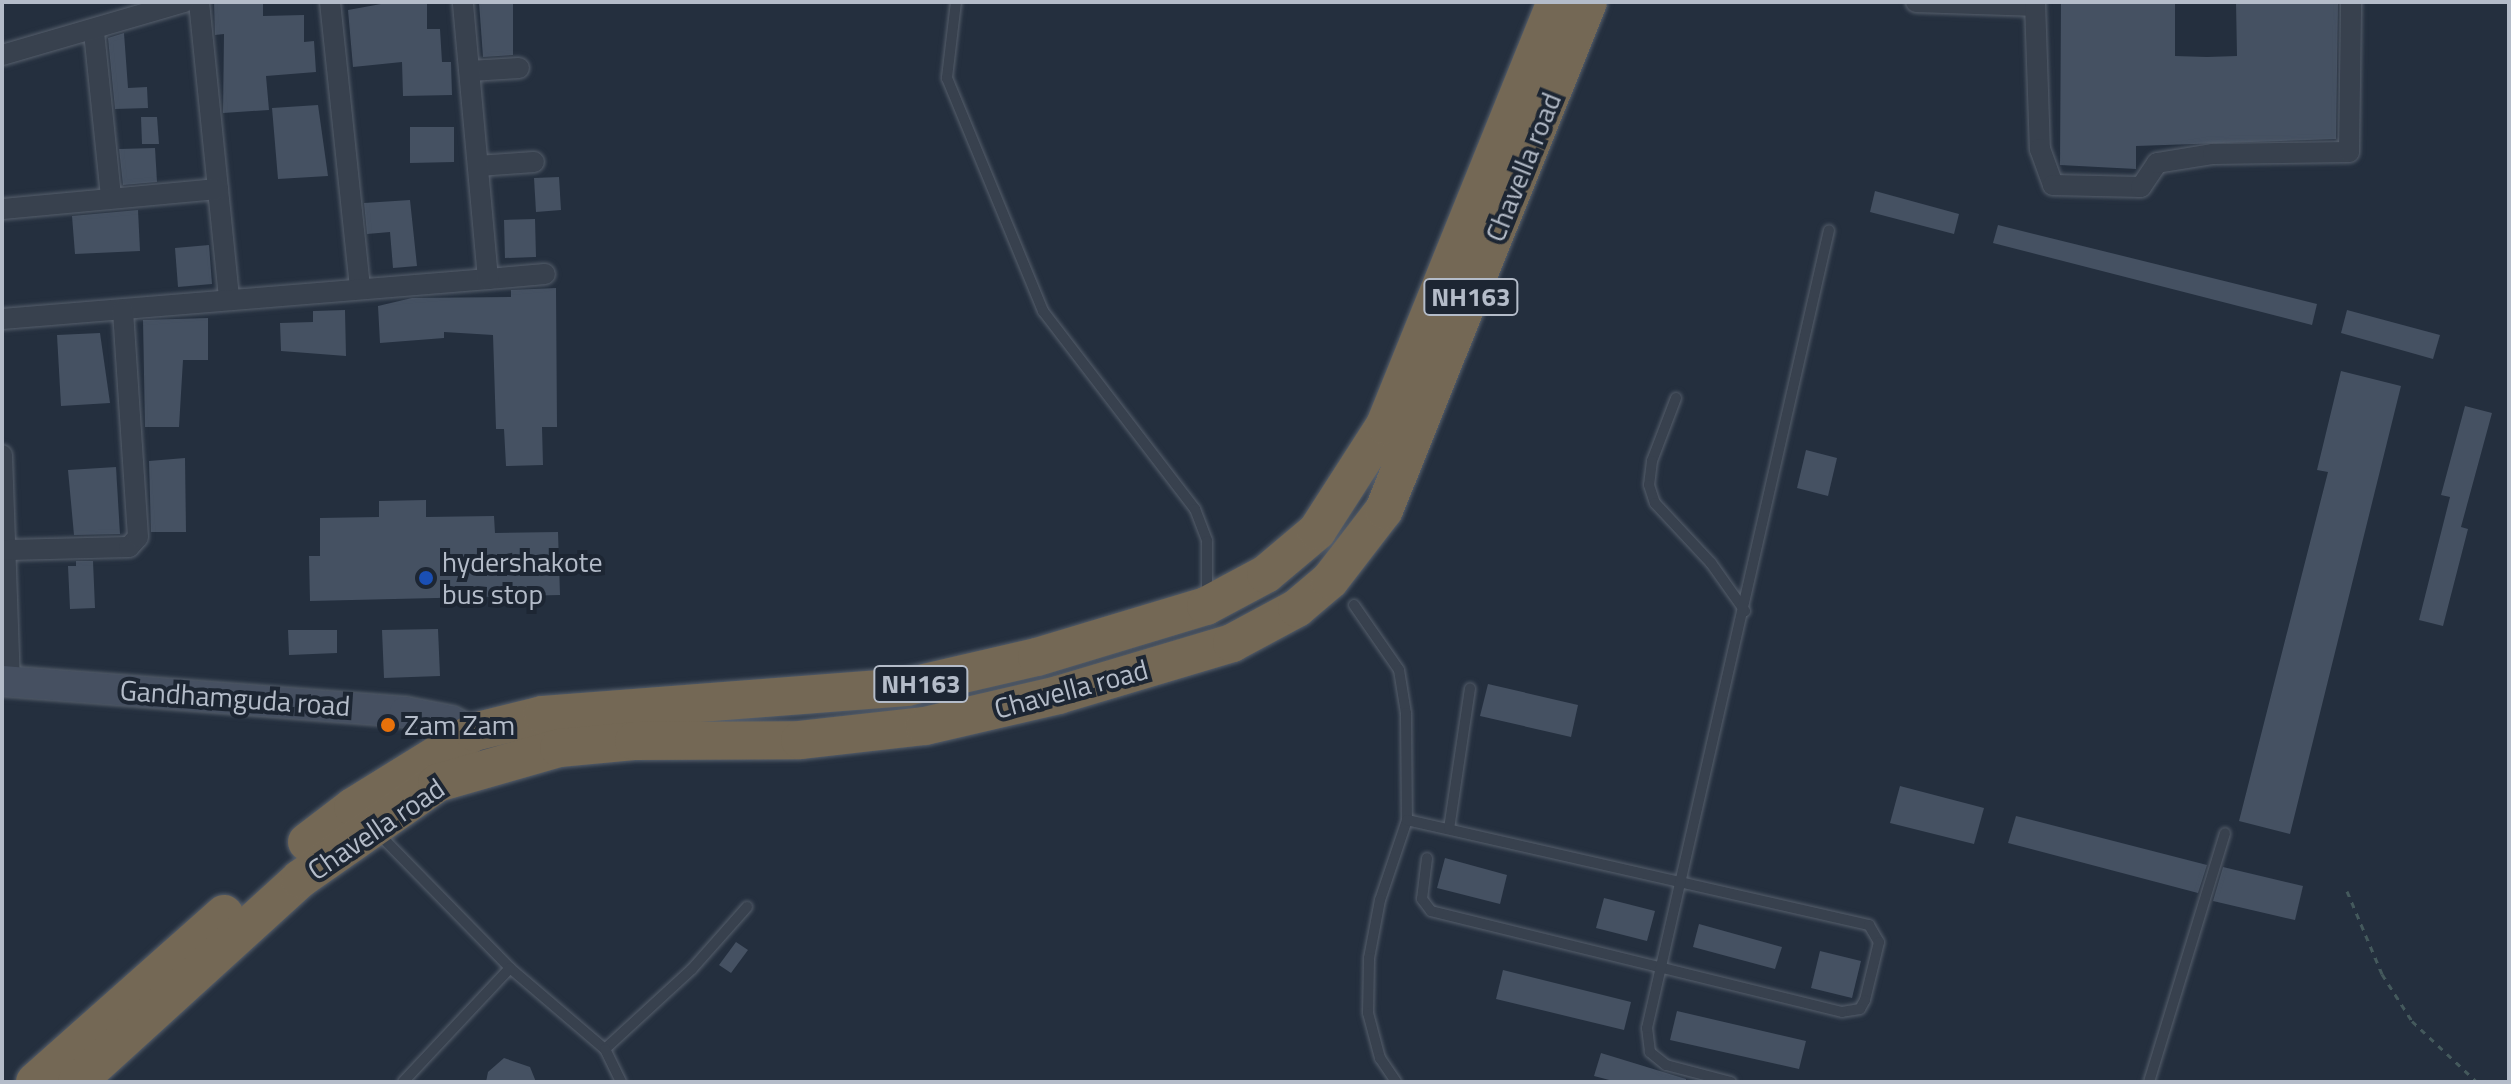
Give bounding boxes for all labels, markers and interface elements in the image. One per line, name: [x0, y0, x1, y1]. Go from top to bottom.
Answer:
street label: Chavella road: [1478, 88, 1568, 246]
road number: NH163: [1423, 275, 1519, 319]
place label: hydershakote bus stop: [442, 545, 603, 611]
marker: hydershakote bus stop: [417, 569, 435, 587]
street label: Chavella road: [991, 652, 1151, 726]
road number: NH163: [873, 662, 969, 706]
street label: Gandhamguda road: [119, 673, 351, 723]
place label: Zam Zam: [404, 708, 515, 742]
marker: Zam Zam: [379, 716, 397, 734]
street label: Chavella road: [301, 771, 451, 887]

